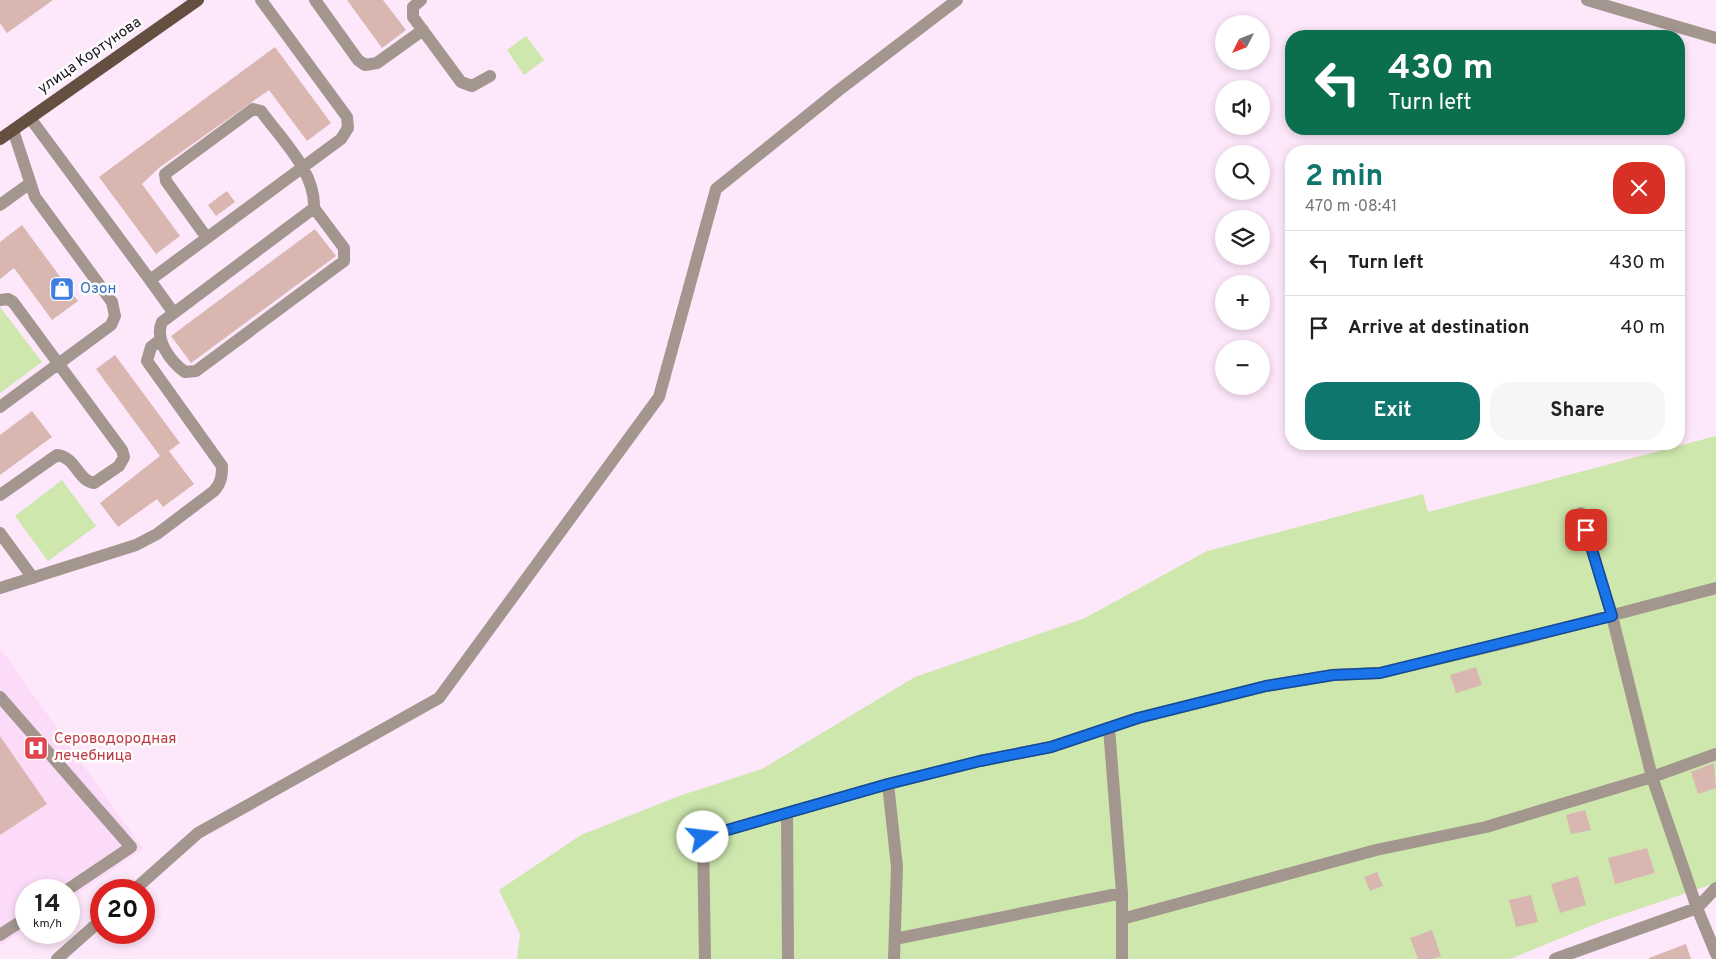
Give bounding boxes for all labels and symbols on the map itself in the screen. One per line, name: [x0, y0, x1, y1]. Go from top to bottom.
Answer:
street label: улица Кортунова: [35, 13, 145, 99]
north arrow: [1215, 15, 1270, 70]
shop icon: Озон: [49, 276, 75, 302]
place label: Озон: [80, 280, 116, 299]
pin: [1565, 509, 1607, 551]
place label: Сероводородная лечебница: [54, 730, 177, 766]
hospital icon: Сероводородная лечебница: [23, 735, 49, 761]
position arrow: [676, 810, 728, 862]
speed limit sign: 20: [90, 879, 155, 944]

